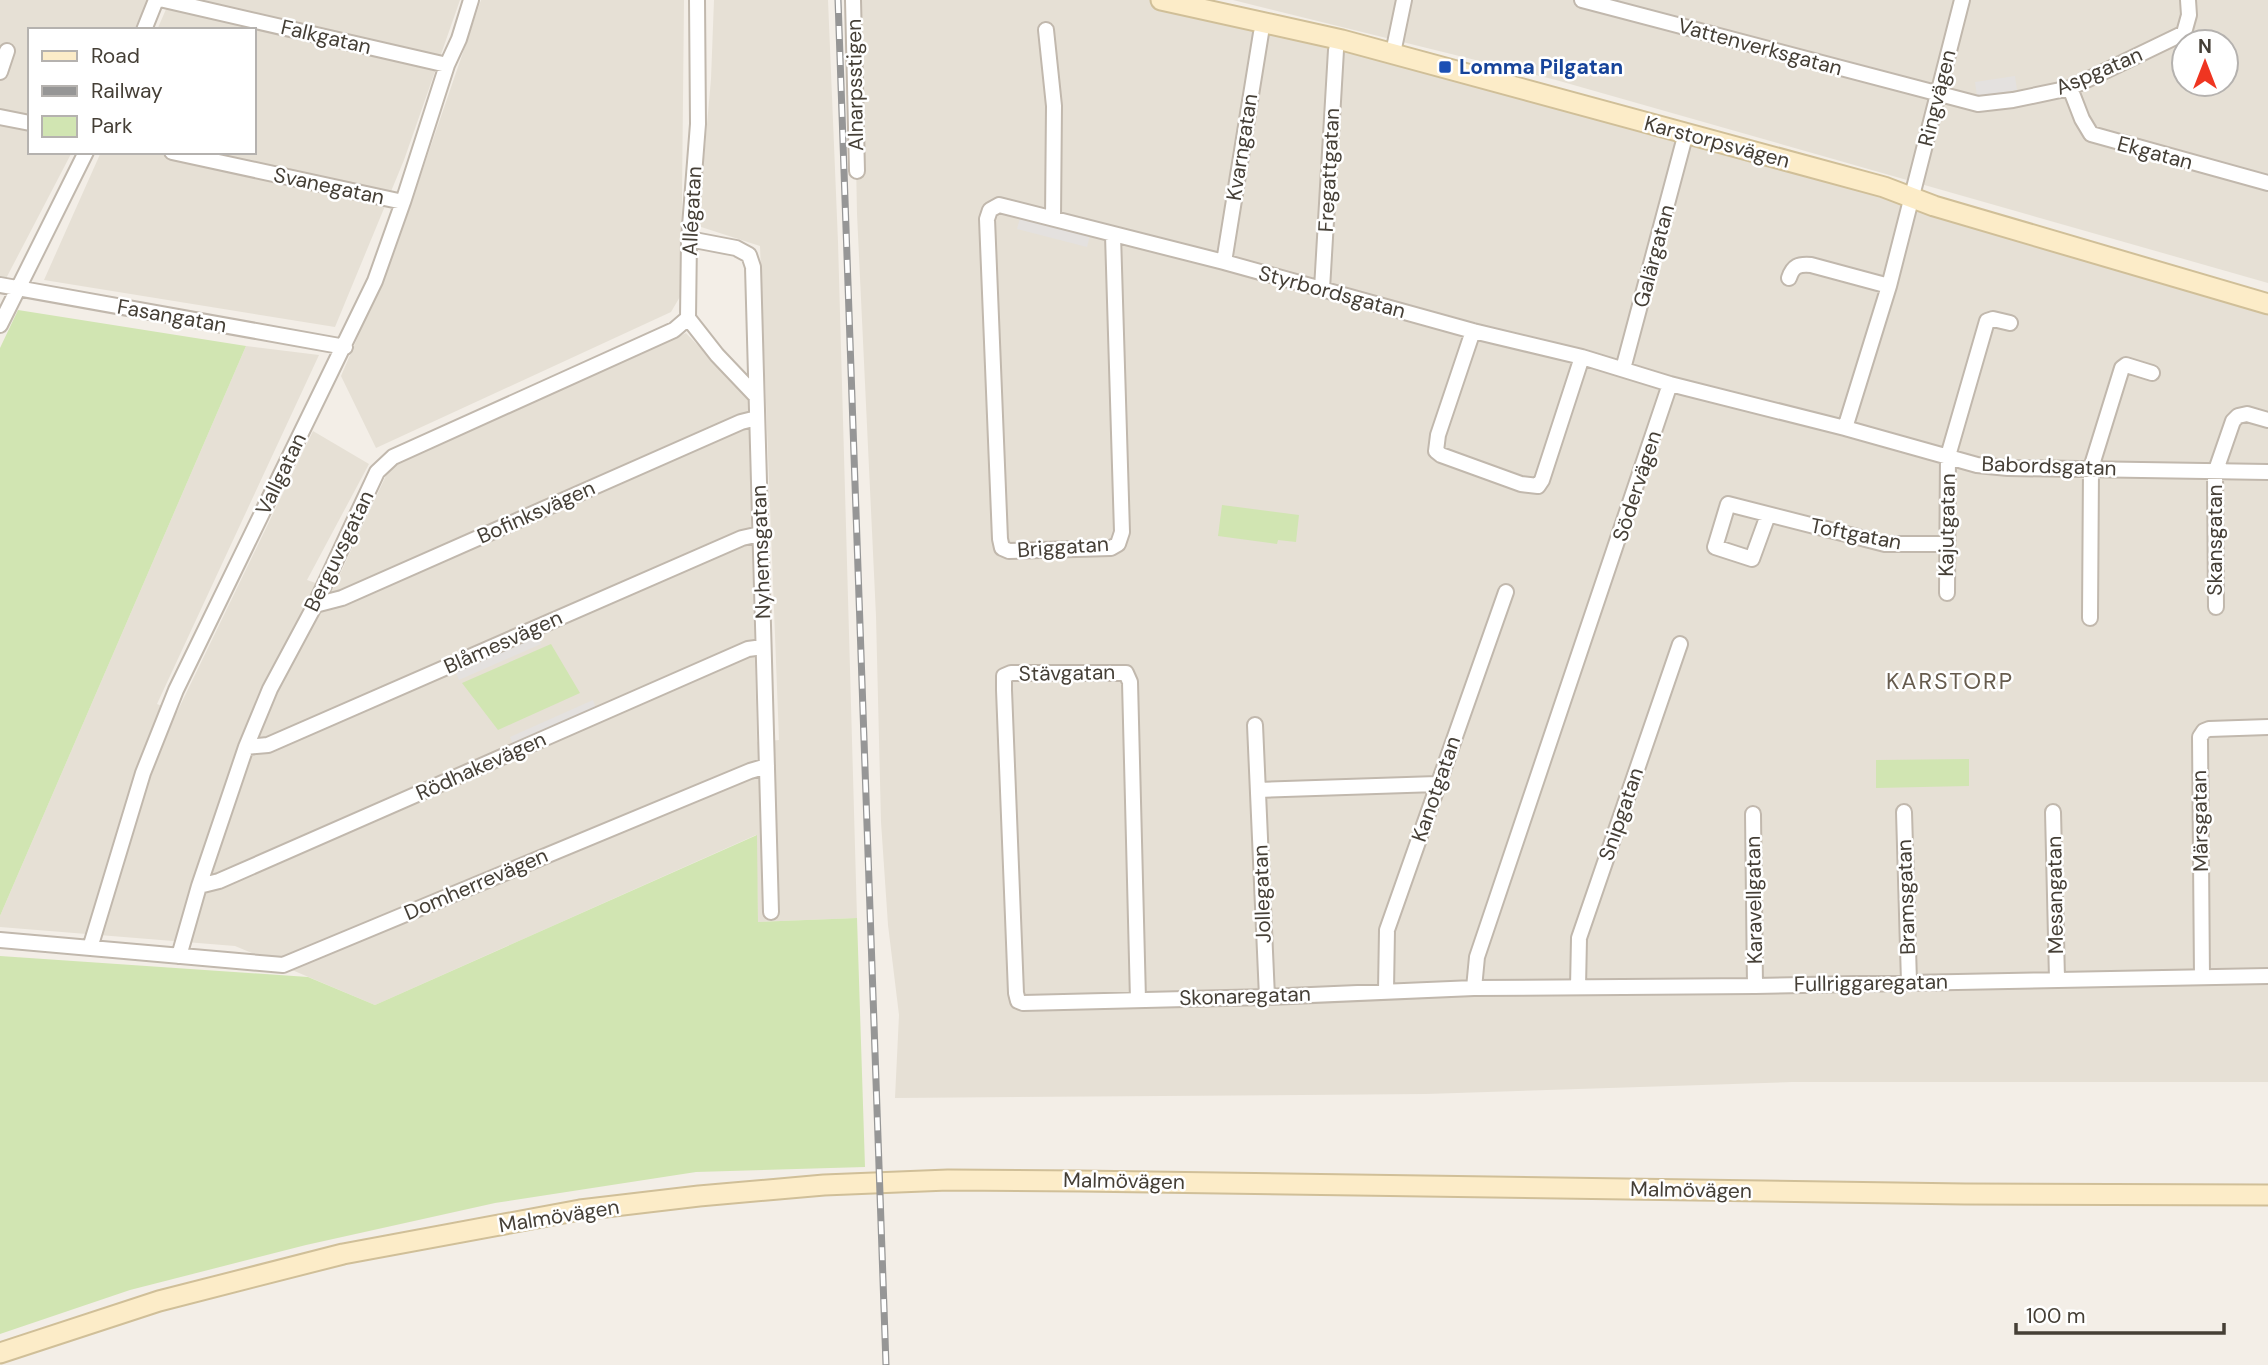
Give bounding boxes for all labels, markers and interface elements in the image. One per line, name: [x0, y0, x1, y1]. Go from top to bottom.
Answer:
street label: Vattenverksgatan: [1675, 12, 1845, 82]
street label: Falkgatan: [278, 13, 374, 61]
street label: Alnarpsstigen: [840, 19, 870, 151]
legend: [28, 28, 256, 154]
north arrow: [2170, 28, 2240, 98]
text: N: [2198, 34, 2212, 59]
street label: Aspgatan: [2051, 40, 2147, 102]
text: Road: [91, 42, 140, 70]
street label: Ringvägen: [1911, 47, 1963, 149]
place label: Lomma Pilgatan: [1459, 53, 1623, 81]
marker: Lomma Pilgatan: [1437, 59, 1453, 75]
text: Railway: [91, 77, 163, 105]
street label: Kvarngatan: [1220, 91, 1264, 203]
street label: Fregattgatan: [1312, 107, 1346, 233]
street label: Karstorpsvägen: [1641, 109, 1793, 175]
text: Park: [91, 112, 133, 140]
street label: Ekgatan: [2114, 130, 2196, 176]
street label: Svanegatan: [271, 161, 387, 211]
street label: Allégatan: [676, 165, 708, 257]
street label: Galärgatan: [1627, 201, 1681, 311]
street label: Styrbordsgatan: [1255, 259, 1409, 325]
street label: Fasangatan: [115, 293, 229, 339]
street label: Södervägen: [1606, 427, 1668, 545]
street label: Vallgatan: [249, 428, 313, 520]
street label: Babordsgatan: [1981, 450, 2117, 482]
street label: Kajutgatan: [1932, 473, 1962, 577]
street label: Bofinksvägen: [473, 474, 599, 550]
street label: Skansgatan: [2201, 484, 2229, 596]
street label: Nyhemsgatan: [745, 485, 777, 619]
street label: Berguvsgatan: [298, 486, 380, 616]
street label: Toftgatan: [1808, 511, 1904, 557]
street label: Briggatan: [1016, 530, 1110, 564]
street label: Blåmesvägen: [439, 603, 567, 681]
street label: Stävgatan: [1018, 658, 1116, 688]
district label: KARSTORP: [1886, 666, 2014, 696]
street label: Rödhakevägen: [412, 725, 550, 807]
street label: Kanotgatan: [1405, 732, 1467, 846]
street label: Snipgatan: [1592, 764, 1650, 864]
street label: Märsgatan: [2185, 770, 2215, 872]
street label: Karavellgatan: [1739, 836, 1769, 964]
street label: Mesangatan: [2040, 836, 2070, 954]
street label: Bramsgatan: [1890, 839, 1922, 955]
street label: Domherrevägen: [400, 841, 552, 927]
street label: Jollegatan: [1246, 844, 1278, 944]
street label: Fullriggaregatan: [1794, 968, 1948, 998]
street label: Skonaregatan: [1179, 980, 1311, 1012]
street label: Malmövägen: [1063, 1166, 1185, 1196]
street label: Malmövägen: [1630, 1175, 1752, 1205]
street label: Malmövägen: [497, 1193, 621, 1239]
scale bar: [2016, 1292, 2224, 1336]
text: 100 m: [2026, 1302, 2086, 1330]

